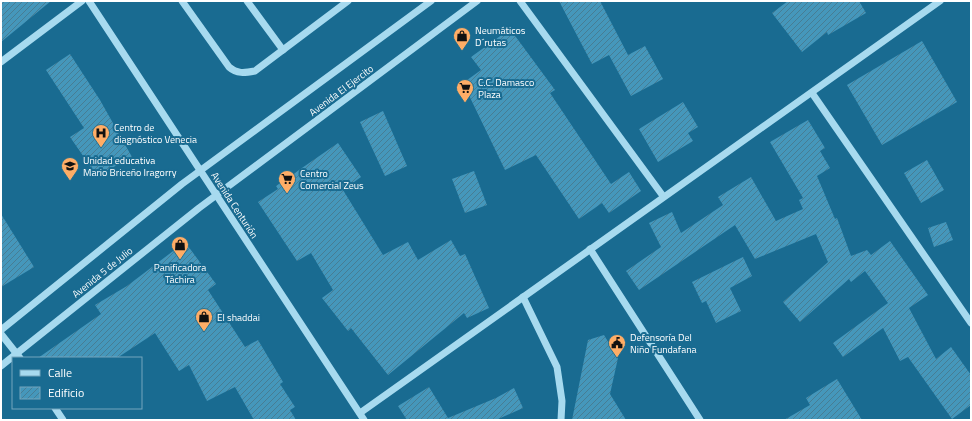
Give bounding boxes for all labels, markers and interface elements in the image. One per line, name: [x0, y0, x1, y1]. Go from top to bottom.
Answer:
place label: Neumáticos D´rutas: [475, 23, 526, 50]
shop icon: Neumáticos D´rutas: [452, 26, 472, 51]
street label: Avenida El Ejercito: [306, 61, 377, 120]
place label: C.C. Damasco Plaza: [478, 75, 534, 102]
supermarket icon: C.C. Damasco Plaza: [455, 78, 475, 103]
place label: Centro de diagnóstico Venecia: [114, 120, 197, 147]
hospital icon: Centro de diagnóstico Venecia: [91, 123, 111, 148]
place label: Unidad educativa Mario Briceño Iragorry: [83, 153, 177, 180]
school or university icon: Unidad educativa Mario Briceño Iragorry: [60, 156, 80, 181]
place label: Centro Comercial Zeus: [300, 166, 364, 193]
street label: Avenida Centurión: [207, 169, 262, 241]
supermarket icon: Centro Comercial Zeus: [277, 169, 297, 194]
shop icon: Panificadora Táchira: [170, 235, 190, 260]
street label: Avenida 5 de Julio: [69, 243, 136, 301]
place label: Panificadora Táchira: [154, 260, 206, 287]
shop icon: El shaddai: [194, 307, 214, 332]
place label: El shaddai: [217, 310, 260, 325]
place label: Defensoría Del Niño Fundafana: [630, 330, 697, 357]
public building icon: Defensoría Del Niño Fundafana: [607, 333, 627, 358]
legend: [12, 357, 142, 409]
text: Calle: [48, 363, 72, 382]
text: Edificio: [48, 383, 84, 402]

